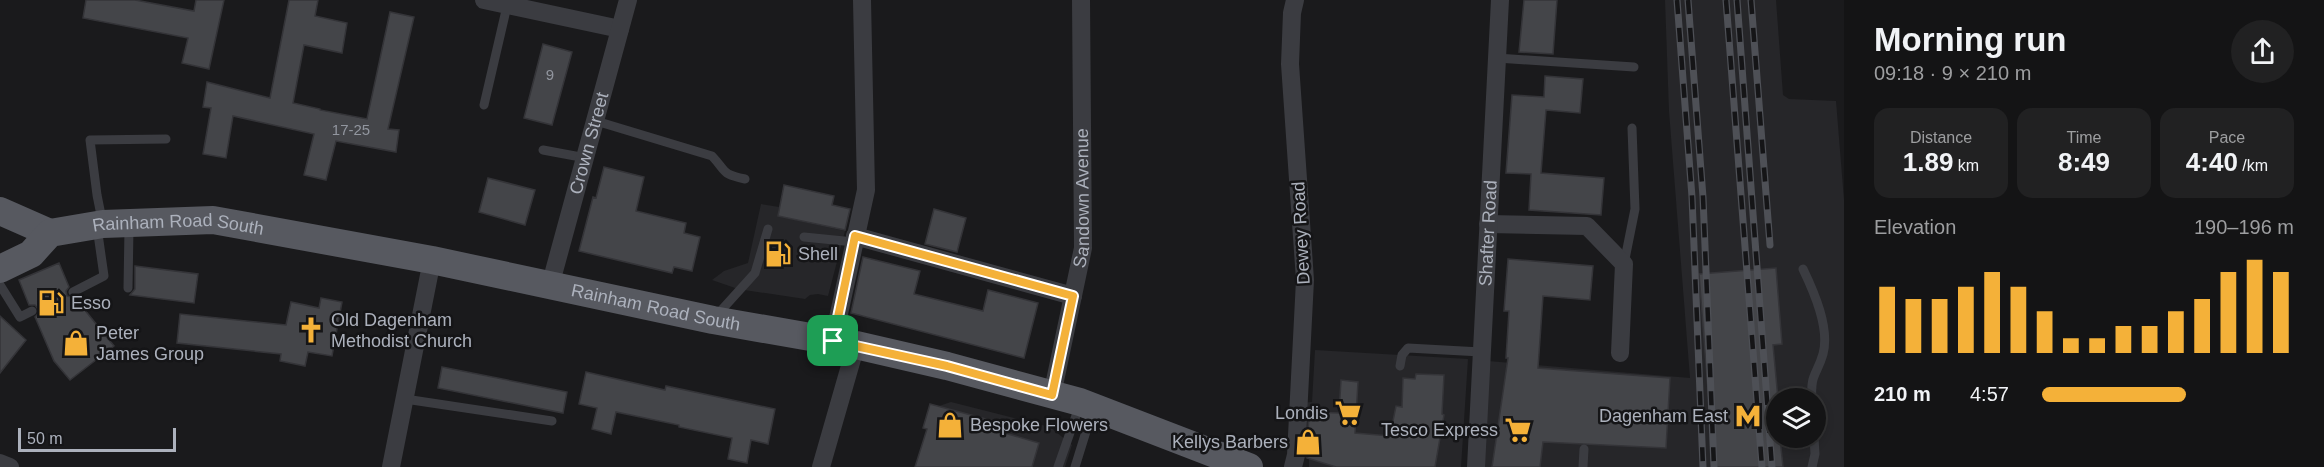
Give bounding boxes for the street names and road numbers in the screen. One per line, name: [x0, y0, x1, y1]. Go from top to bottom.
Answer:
street label: Crown Street: [565, 90, 612, 197]
street label: Sandown Avenue: [1069, 128, 1093, 270]
street label: Shafter Road: [1475, 180, 1501, 287]
street label: Dewey Road: [1288, 181, 1314, 285]
street label: Rainham Road South: [91, 210, 265, 239]
street label: Rainham Road South: [569, 280, 742, 335]

